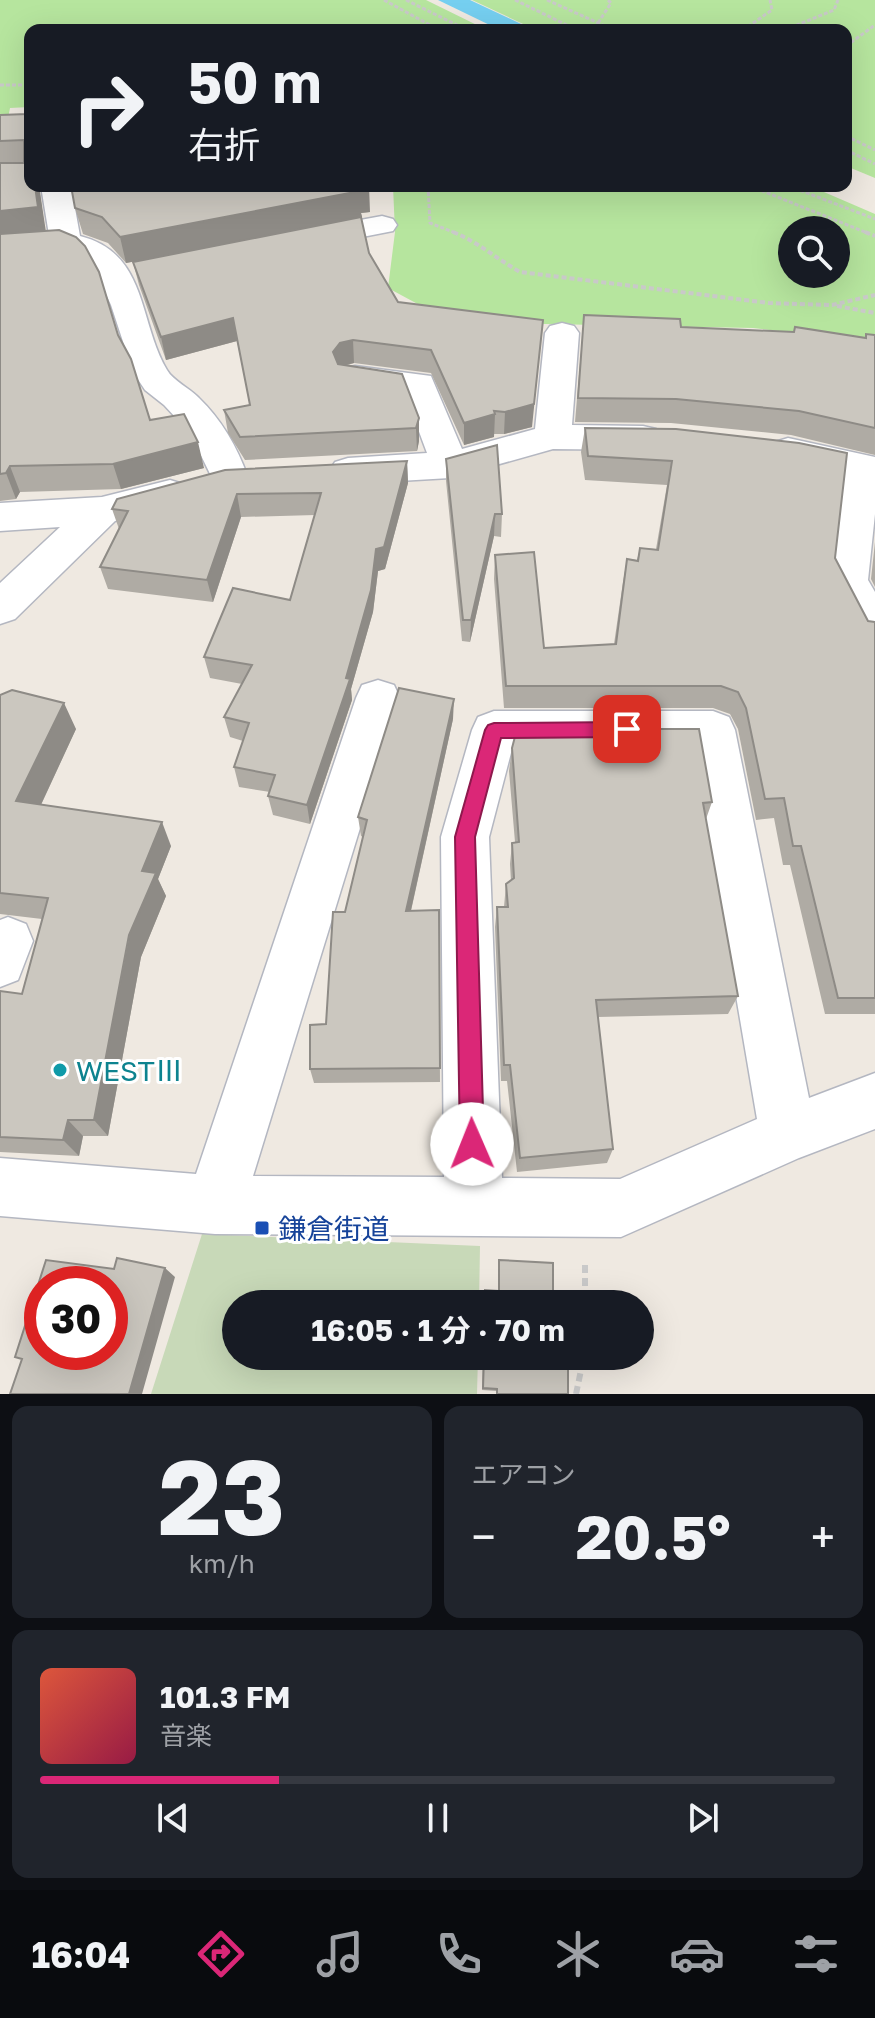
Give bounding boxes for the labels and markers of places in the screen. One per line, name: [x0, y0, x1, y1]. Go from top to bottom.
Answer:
pin: [593, 695, 661, 763]
place label: WESTⅢ: [76, 1054, 183, 1087]
marker: WESTⅢ: [51, 1061, 69, 1079]
place label: 鎌倉街道: [278, 1212, 390, 1245]
marker: 鎌倉街道: [253, 1219, 271, 1237]

